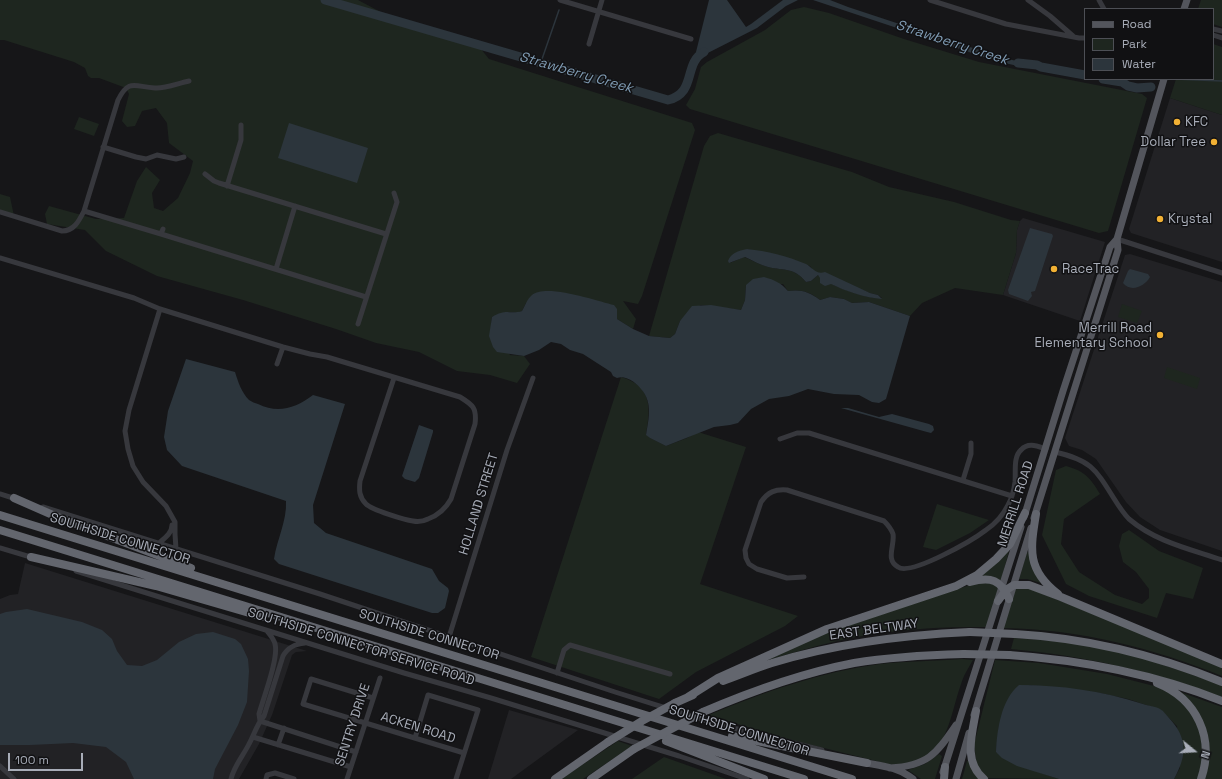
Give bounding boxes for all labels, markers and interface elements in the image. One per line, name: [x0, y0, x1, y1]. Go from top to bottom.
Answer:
legend: [1084, 8, 1214, 80]
text: Road: [1122, 16, 1151, 32]
water label: Strawberry Creek: [894, 17, 1010, 69]
text: Park: [1122, 36, 1147, 52]
water label: Strawberry Creek: [517, 49, 635, 97]
text: Water: [1122, 56, 1156, 72]
place label: KFC: [1185, 114, 1208, 130]
marker: KFC: [1172, 117, 1182, 127]
place label: Dollar Tree: [1141, 134, 1206, 150]
marker: Dollar Tree: [1209, 137, 1219, 147]
place label: Krystal: [1168, 211, 1212, 227]
marker: Krystal: [1155, 214, 1165, 224]
place label: RaceTrac: [1062, 261, 1119, 277]
marker: RaceTrac: [1049, 264, 1059, 274]
place label: Merrill Road Elementary School: [1035, 320, 1152, 351]
marker: Merrill Road Elementary School: [1155, 330, 1165, 340]
street label: HOLLAND STREET: [456, 451, 502, 557]
street label: MERRILL ROAD: [995, 459, 1037, 549]
street label: SOUTHSIDE CONNECTOR: [48, 510, 192, 568]
street label: SOUTHSIDE CONNECTOR SERVICE ROAD: [246, 605, 476, 689]
street label: SOUTHSIDE CONNECTOR: [357, 606, 501, 664]
street label: EAST BELTWAY: [828, 616, 920, 644]
street label: SENTRY DRIVE: [332, 682, 374, 768]
street label: SOUTHSIDE CONNECTOR: [667, 702, 811, 760]
street label: ACKEN ROAD: [379, 709, 457, 747]
north arrow: [1174, 731, 1214, 771]
scale bar: [10, 745, 85, 771]
text: N: [1198, 749, 1213, 760]
text: 100 m: [15, 752, 49, 768]

